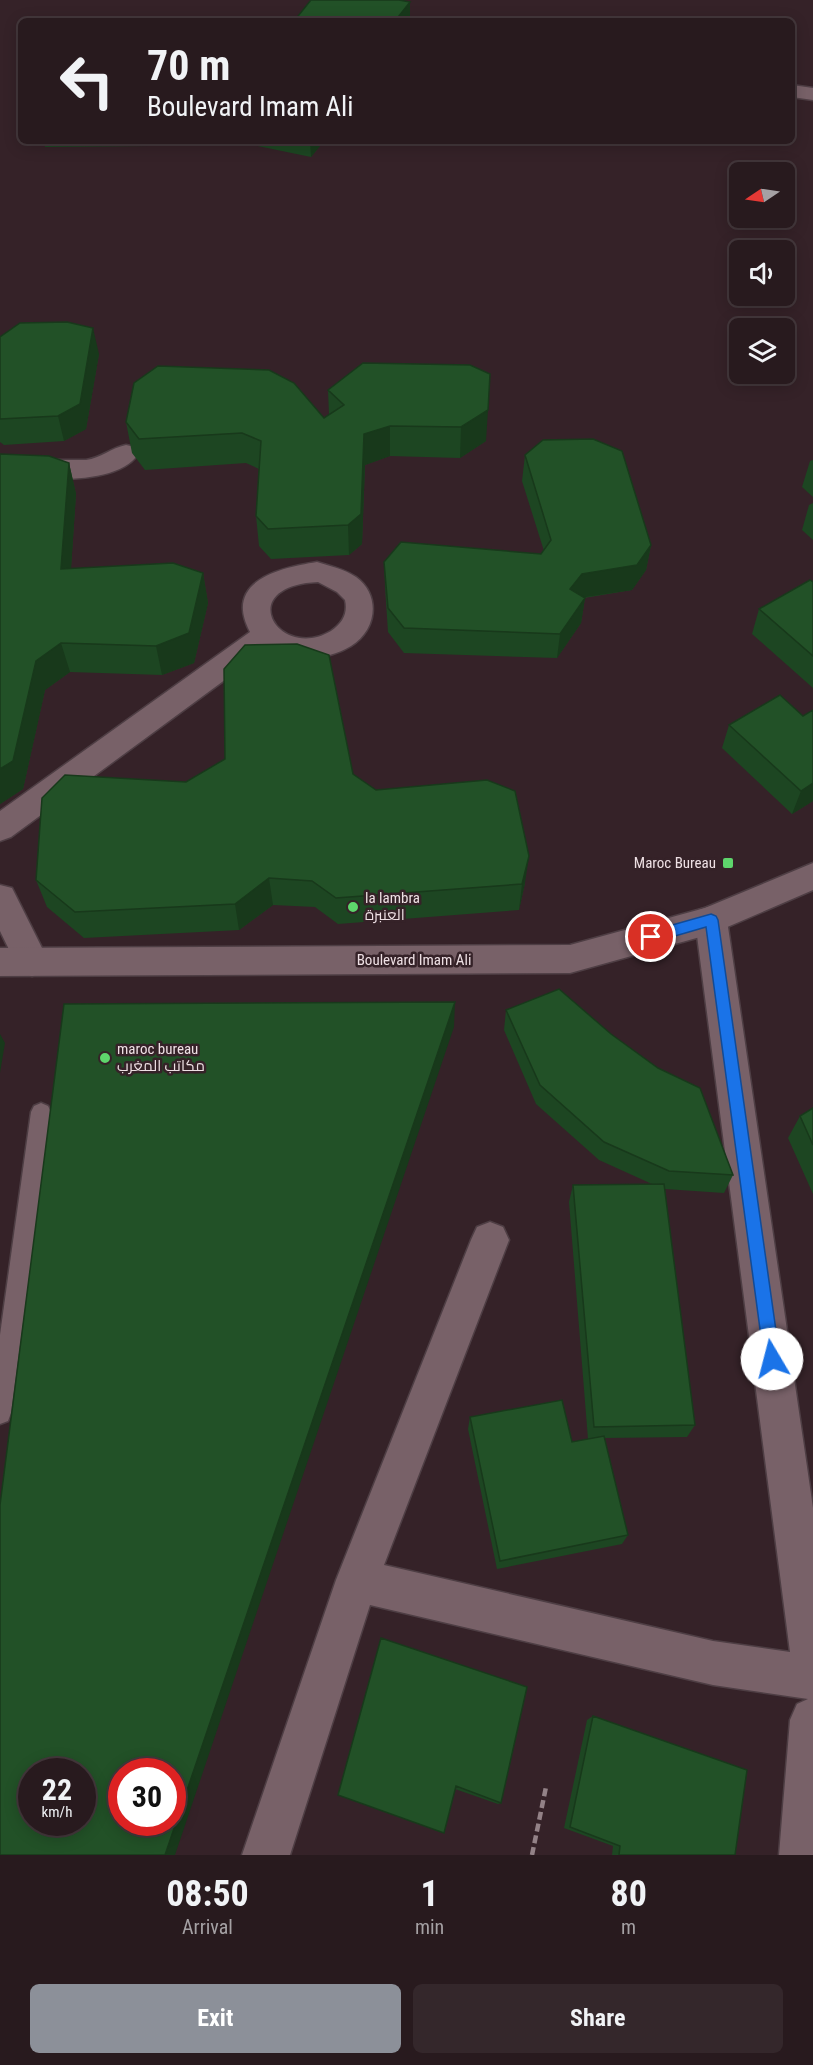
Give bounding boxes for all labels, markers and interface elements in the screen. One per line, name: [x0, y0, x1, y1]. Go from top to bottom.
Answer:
text: 70 m: [147, 41, 230, 90]
icon: left: [48, 42, 126, 120]
text: Boulevard Imam Ali: [147, 91, 353, 123]
north arrow: [729, 162, 795, 228]
map controls: [729, 162, 795, 384]
button: sound: [729, 240, 795, 306]
button: layers: [729, 318, 795, 384]
place label: Maroc Bureau: [634, 854, 716, 872]
marker: Maroc Bureau: [721, 856, 735, 870]
place label: la lambra العنبرة: [365, 889, 420, 924]
marker: la lambra العنبرة: [346, 900, 360, 914]
pin: [625, 911, 676, 962]
icon: arrive: [634, 920, 667, 953]
street label: Boulevard Imam Ali: [357, 951, 471, 969]
place label: maroc bureau مكاتب المغرب: [117, 1040, 205, 1075]
marker: maroc bureau مكاتب المغرب: [98, 1051, 112, 1065]
position arrow: [740, 1327, 804, 1391]
speed limit sign: 30: [108, 1758, 186, 1836]
text: 22: [42, 1772, 72, 1807]
text: km/h: [42, 1803, 72, 1821]
text: 08:50: [166, 1873, 249, 1915]
text: 1: [421, 1873, 439, 1915]
text: 80: [610, 1873, 647, 1915]
text: Arrival: [182, 1915, 233, 1939]
text: min: [415, 1915, 444, 1939]
text: m: [621, 1915, 636, 1939]
button: Exit: [30, 1984, 401, 2053]
button: Share: [413, 1984, 783, 2053]

